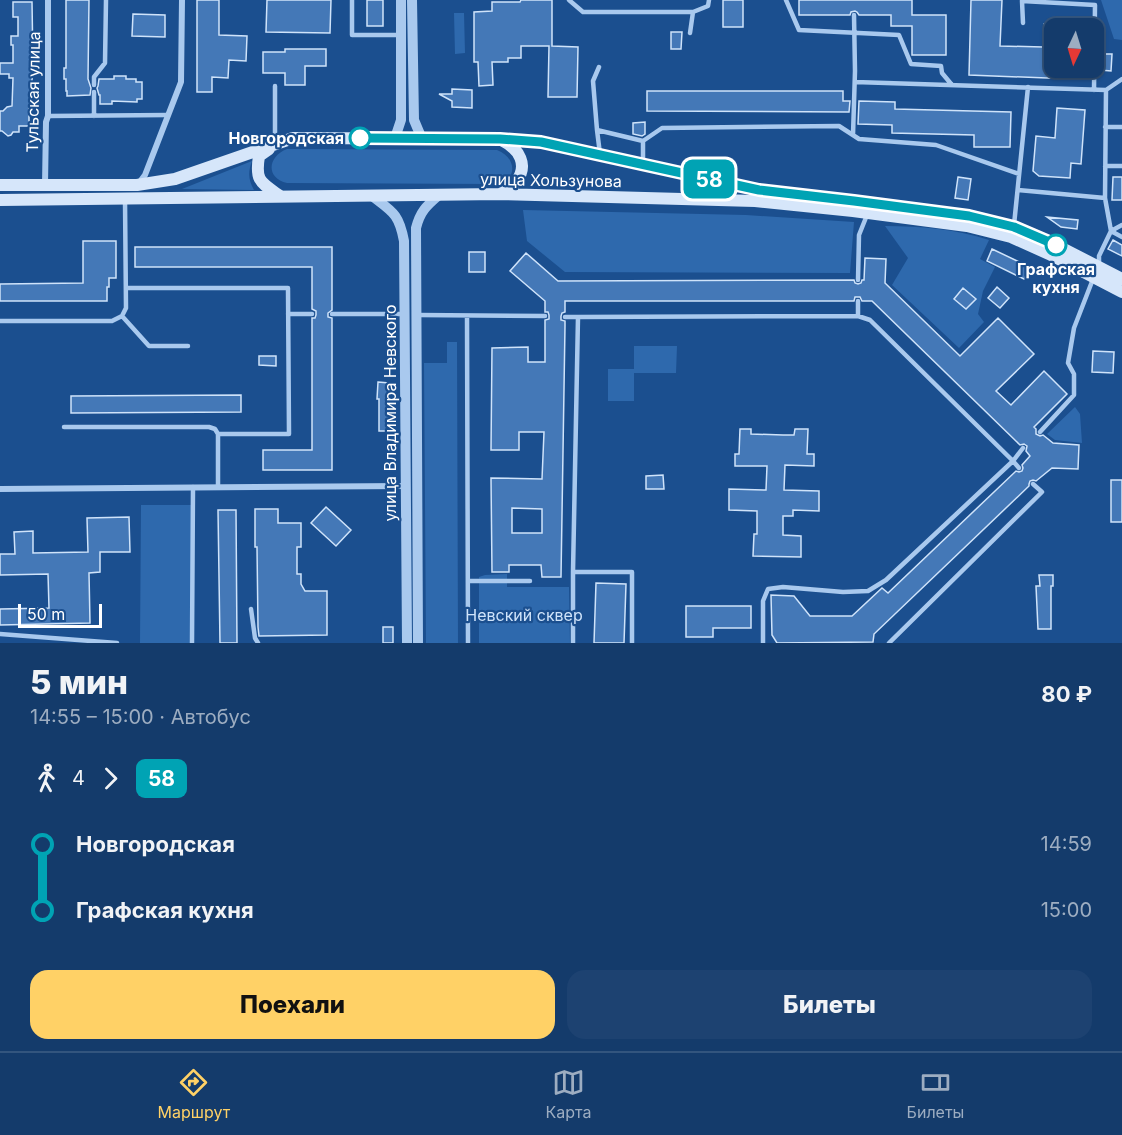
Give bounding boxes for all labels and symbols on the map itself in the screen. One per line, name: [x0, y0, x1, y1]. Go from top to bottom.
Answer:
north arrow: [1044, 18, 1104, 78]
street label: Тульская улица: [22, 31, 44, 153]
marker: Новгородская: [349, 127, 371, 149]
place label: Новгородская: [228, 128, 344, 148]
line badge: 58: [682, 160, 736, 198]
street label: улица Хользунова: [480, 169, 622, 191]
marker: Графская кухня: [1045, 234, 1067, 256]
place label: Графская кухня: [1017, 259, 1095, 297]
street label: улица Владимира Невского: [380, 305, 400, 521]
scale bar: [18, 601, 102, 628]
park label: Невский сквер: [465, 605, 583, 625]

